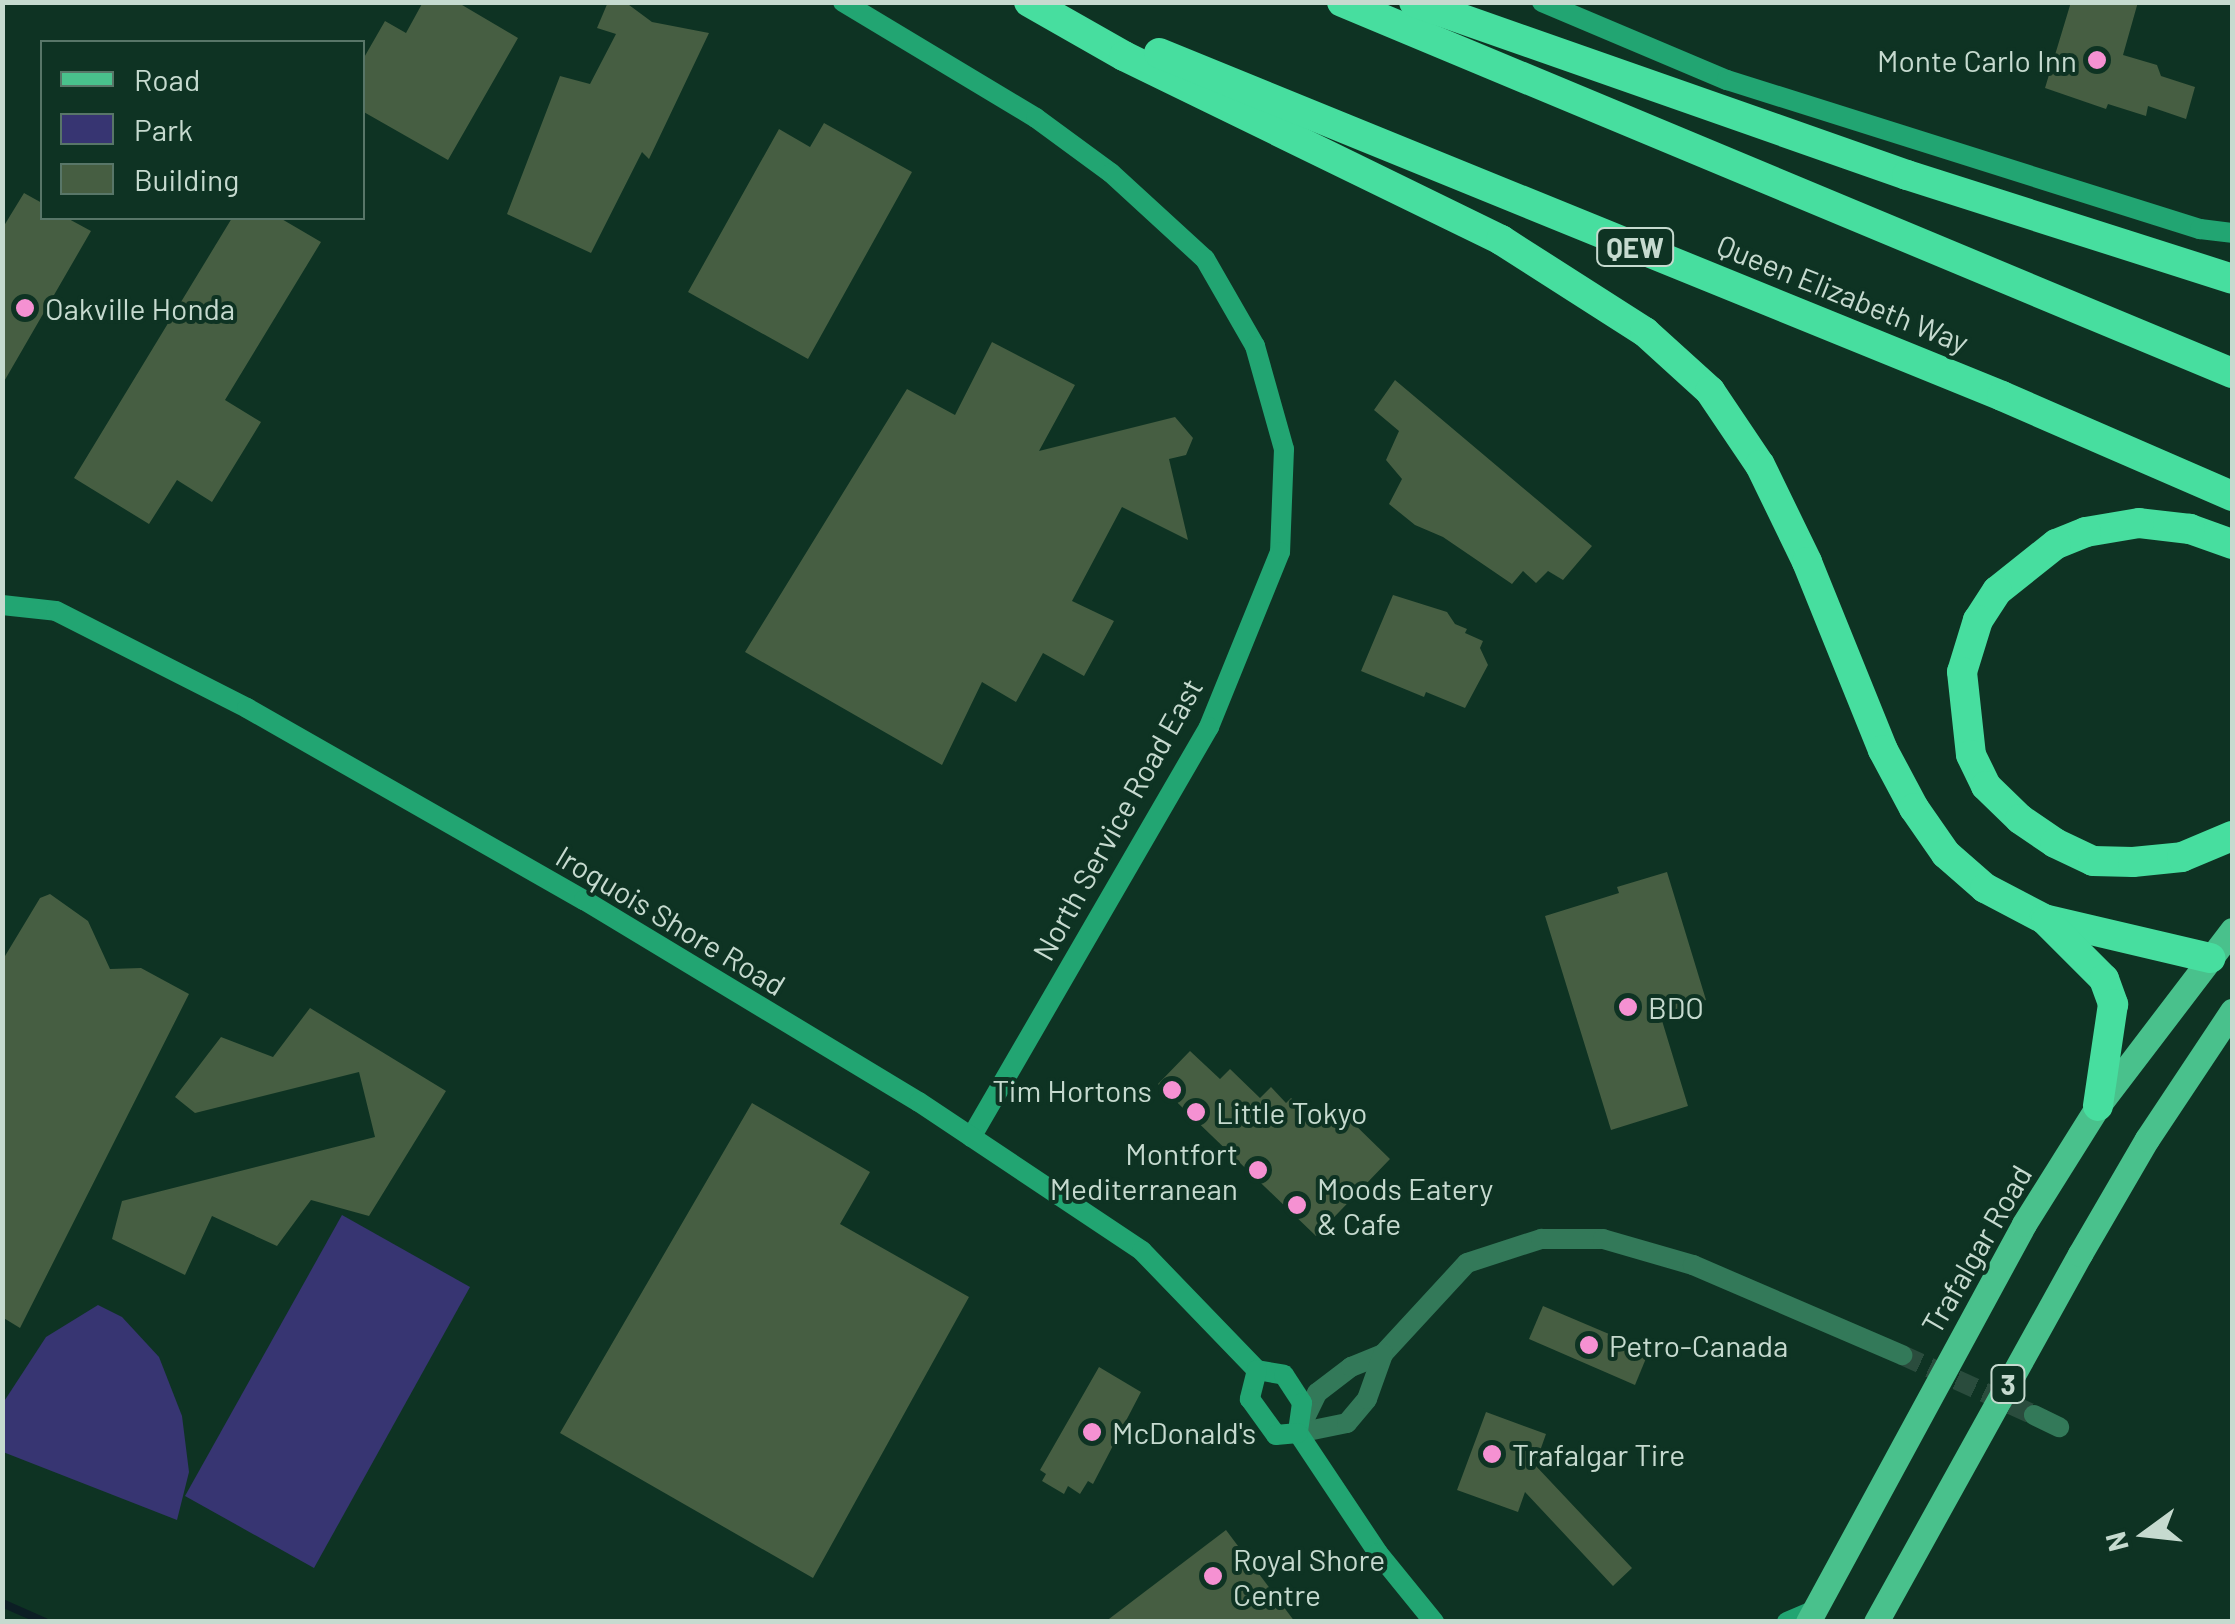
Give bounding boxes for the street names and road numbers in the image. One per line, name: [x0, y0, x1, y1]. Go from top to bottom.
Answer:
road number: QEW: [1595, 224, 1675, 270]
street label: Queen Elizabeth Way: [1712, 226, 1974, 360]
street label: North Service Road East: [1024, 672, 1210, 966]
street label: Iroquois Shore Road: [550, 837, 792, 1003]
street label: Trafalgar Road: [1913, 1158, 2039, 1340]
road number: 3: [1988, 1361, 2028, 1407]

